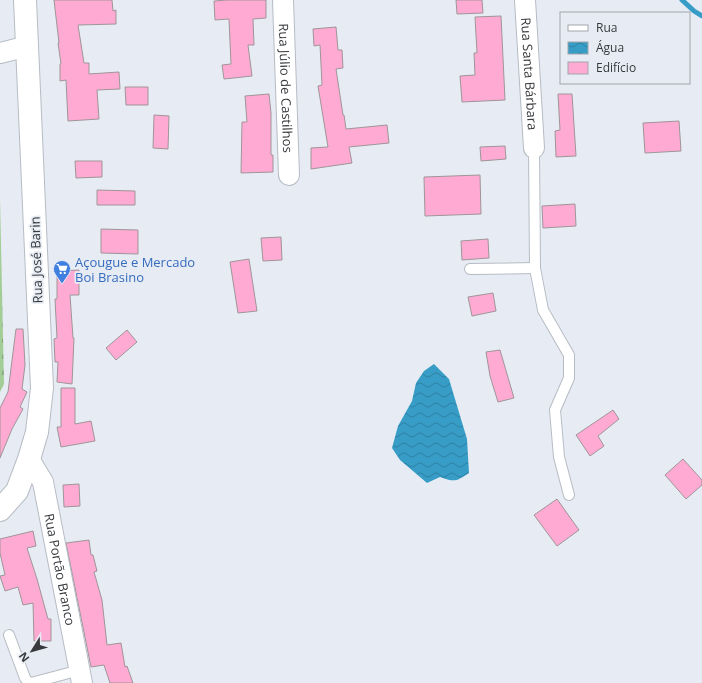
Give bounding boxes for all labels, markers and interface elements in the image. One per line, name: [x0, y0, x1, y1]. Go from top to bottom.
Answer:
legend: [560, 12, 690, 84]
street label: Rua Santa Bárbara: [517, 17, 542, 131]
text: Rua: [596, 19, 617, 36]
street label: Rua Júlio de Castilhos: [275, 23, 297, 153]
text: Água: [596, 39, 624, 56]
text: Edifício: [596, 59, 636, 76]
street label: Rua José Barin: [25, 216, 47, 304]
place label: Açougue e Mercado Boi Brasino: [75, 253, 195, 286]
supermarket icon: Açougue e Mercado Boi Brasino: [52, 259, 72, 284]
street label: Rua Portão Branco: [40, 512, 80, 627]
north arrow: [12, 631, 52, 671]
text: N: [15, 649, 32, 665]

